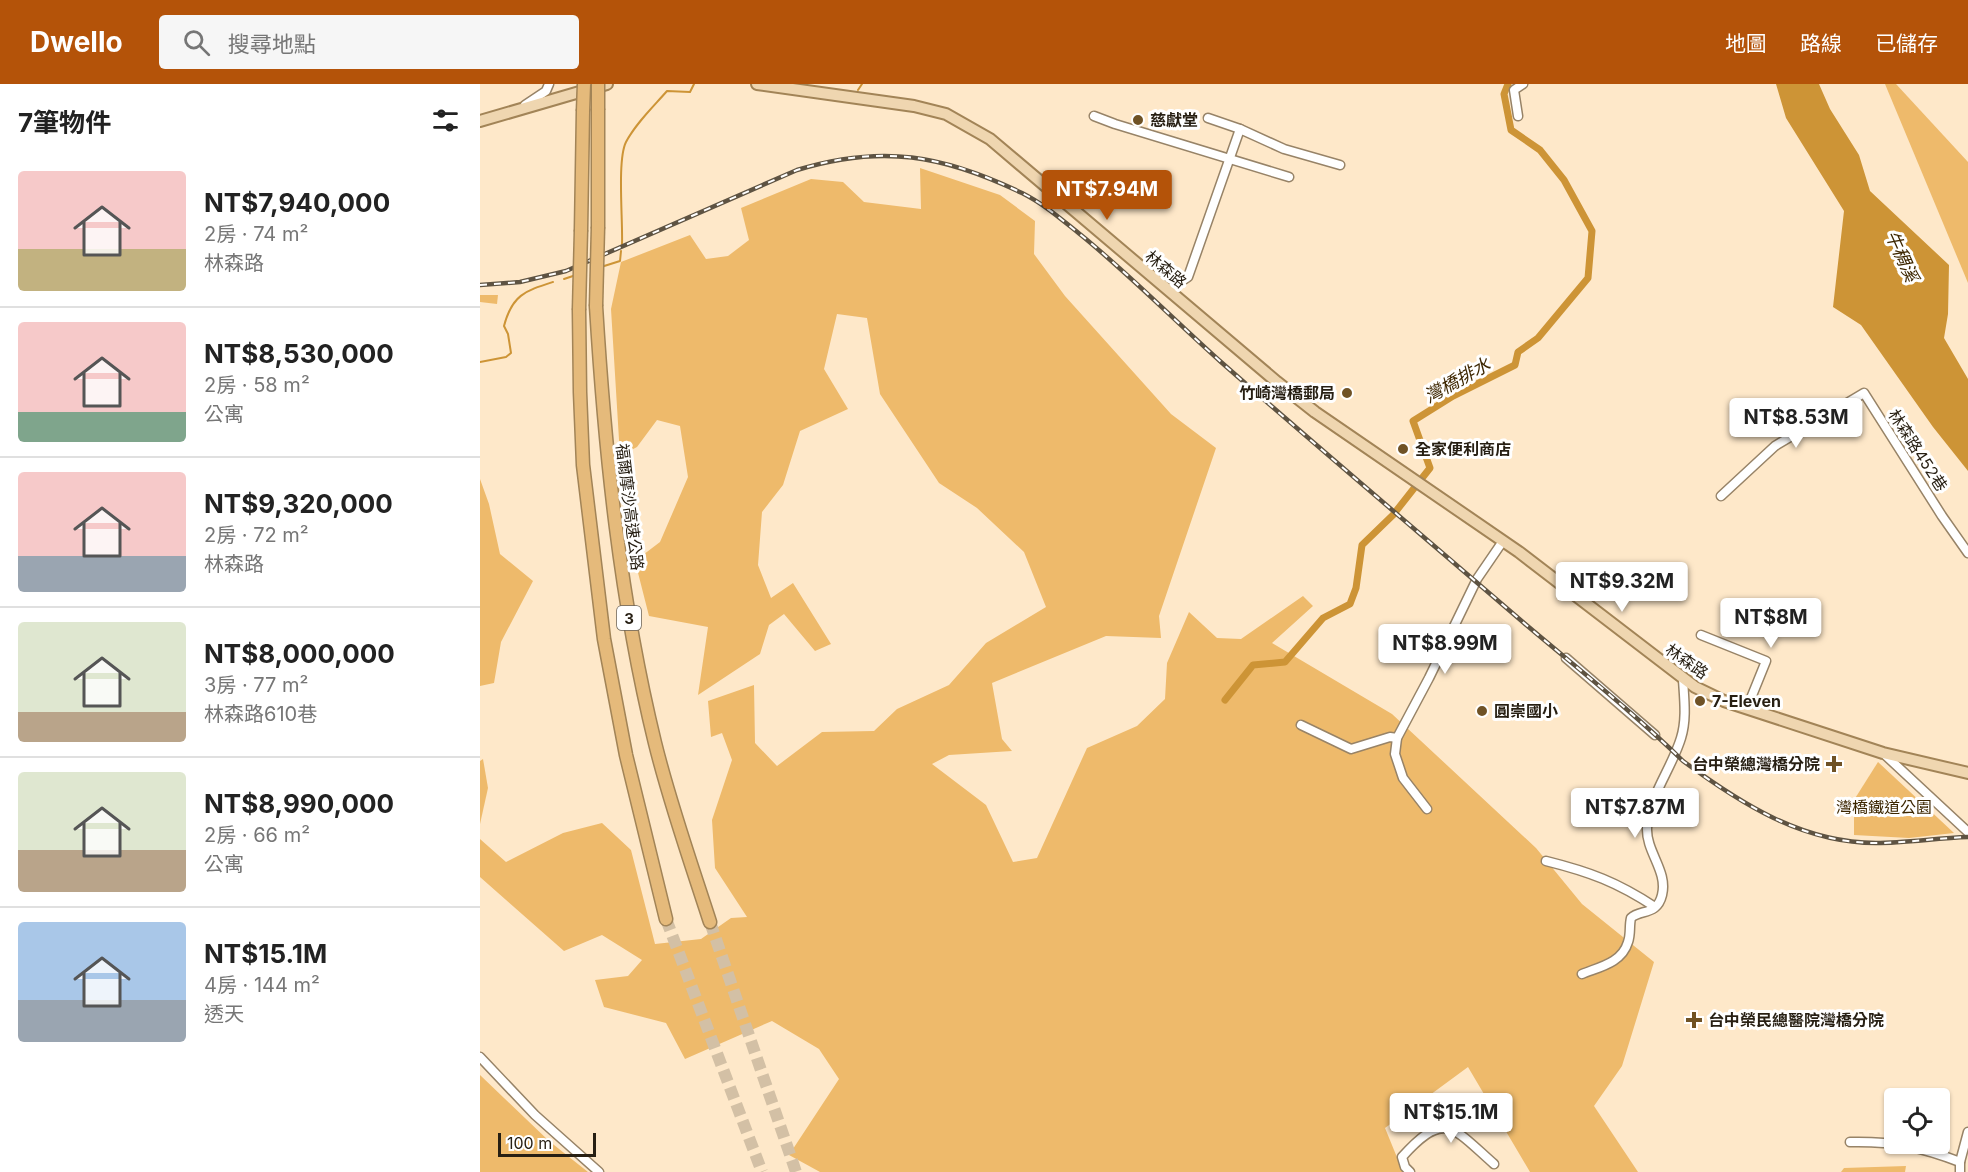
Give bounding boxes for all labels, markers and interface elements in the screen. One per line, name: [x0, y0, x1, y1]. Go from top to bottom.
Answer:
search box: [159, 15, 579, 69]
text: Dwello: [30, 25, 123, 59]
icon: search: [180, 26, 213, 59]
text: 搜尋地點: [228, 31, 316, 57]
text: 地圖: [1725, 31, 1767, 56]
text: 路線: [1800, 31, 1842, 56]
text: 已儲存: [1875, 31, 1938, 56]
icon: filters: [429, 104, 462, 137]
text: 7筆物件: [18, 107, 111, 138]
place label: 慈獻堂: [1150, 110, 1198, 130]
marker: 慈獻堂: [1131, 113, 1145, 127]
pin: NT$7.94M: [1045, 170, 1169, 221]
text: NT$7.94M: [1056, 177, 1158, 201]
text: NT$7,940,000: [204, 187, 390, 218]
icon: home: [66, 195, 138, 267]
text: 2房 · 74 m²: [204, 222, 308, 246]
water label: 牛稠溪: [1881, 227, 1924, 288]
street label: 林森路: [1141, 246, 1191, 292]
text: 林森路: [204, 251, 264, 275]
text: NT$8,530,000: [204, 338, 394, 369]
icon: home: [66, 346, 138, 418]
water label: 灣橋排水: [1420, 353, 1494, 407]
text: 2房 · 58 m²: [204, 373, 310, 397]
place label: 竹崎灣橋郵局: [1239, 383, 1335, 403]
marker: 竹崎灣橋郵局: [1340, 386, 1354, 400]
pin: NT$8.53M: [1734, 398, 1858, 449]
text: 公寓: [204, 402, 244, 426]
text: NT$8.53M: [1743, 405, 1849, 429]
street label: 林森路452巷: [1884, 405, 1952, 495]
place label: 全家便利商店: [1415, 439, 1511, 459]
street label: 福爾摩沙高速公路: [612, 442, 648, 572]
marker: 全家便利商店: [1396, 442, 1410, 456]
text: NT$9,320,000: [204, 488, 393, 519]
icon: home: [66, 496, 138, 568]
text: 2房 · 72 m²: [204, 523, 309, 547]
text: 林森路: [204, 552, 264, 576]
pin: NT$9.32M: [1560, 562, 1684, 613]
text: NT$9.32M: [1570, 569, 1674, 593]
pin: NT$8M: [1729, 598, 1813, 649]
text: NT$8M: [1734, 605, 1808, 629]
road number: 3: [617, 606, 641, 630]
pin: NT$8.99M: [1383, 624, 1507, 675]
text: NT$8.99M: [1392, 631, 1498, 655]
text: NT$8,000,000: [204, 638, 395, 669]
street label: 林森路: [1662, 639, 1712, 683]
icon: home: [66, 646, 138, 718]
text: 3房 · 77 m²: [204, 673, 308, 697]
place label: 7-Eleven: [1712, 691, 1781, 711]
marker: 7-Eleven: [1693, 694, 1707, 708]
place label: 圓崇國小: [1494, 701, 1558, 721]
text: 林森路610巷: [204, 702, 317, 726]
marker: 圓崇國小: [1475, 704, 1489, 718]
place label: 台中榮總灣橋分院: [1692, 754, 1820, 774]
marker: 台中榮總灣橋分院: [1825, 755, 1843, 773]
text: NT$8,990,000: [204, 788, 394, 819]
pin: NT$7.87M: [1573, 788, 1697, 839]
text: NT$7.87M: [1585, 795, 1685, 819]
icon: home: [66, 796, 138, 868]
park label: 灣橋鐵道公園: [1836, 797, 1932, 817]
text: 2房 · 66 m²: [204, 823, 310, 847]
text: 公寓: [204, 852, 244, 876]
text: NT$15.1M: [204, 938, 327, 969]
icon: home: [66, 946, 138, 1018]
text: 4房 · 144 m²: [204, 973, 320, 997]
text: 透天: [204, 1002, 244, 1026]
place label: 台中榮民總醫院灣橋分院: [1708, 1010, 1884, 1030]
marker: 台中榮民總醫院灣橋分院: [1685, 1011, 1703, 1029]
map controls: [1884, 1088, 1950, 1154]
button: locate: [1884, 1088, 1950, 1154]
pin: NT$15.1M: [1389, 1093, 1513, 1144]
text: NT$15.1M: [1404, 1100, 1498, 1124]
scale bar: [498, 1130, 596, 1158]
text: 100 m: [507, 1133, 552, 1153]

